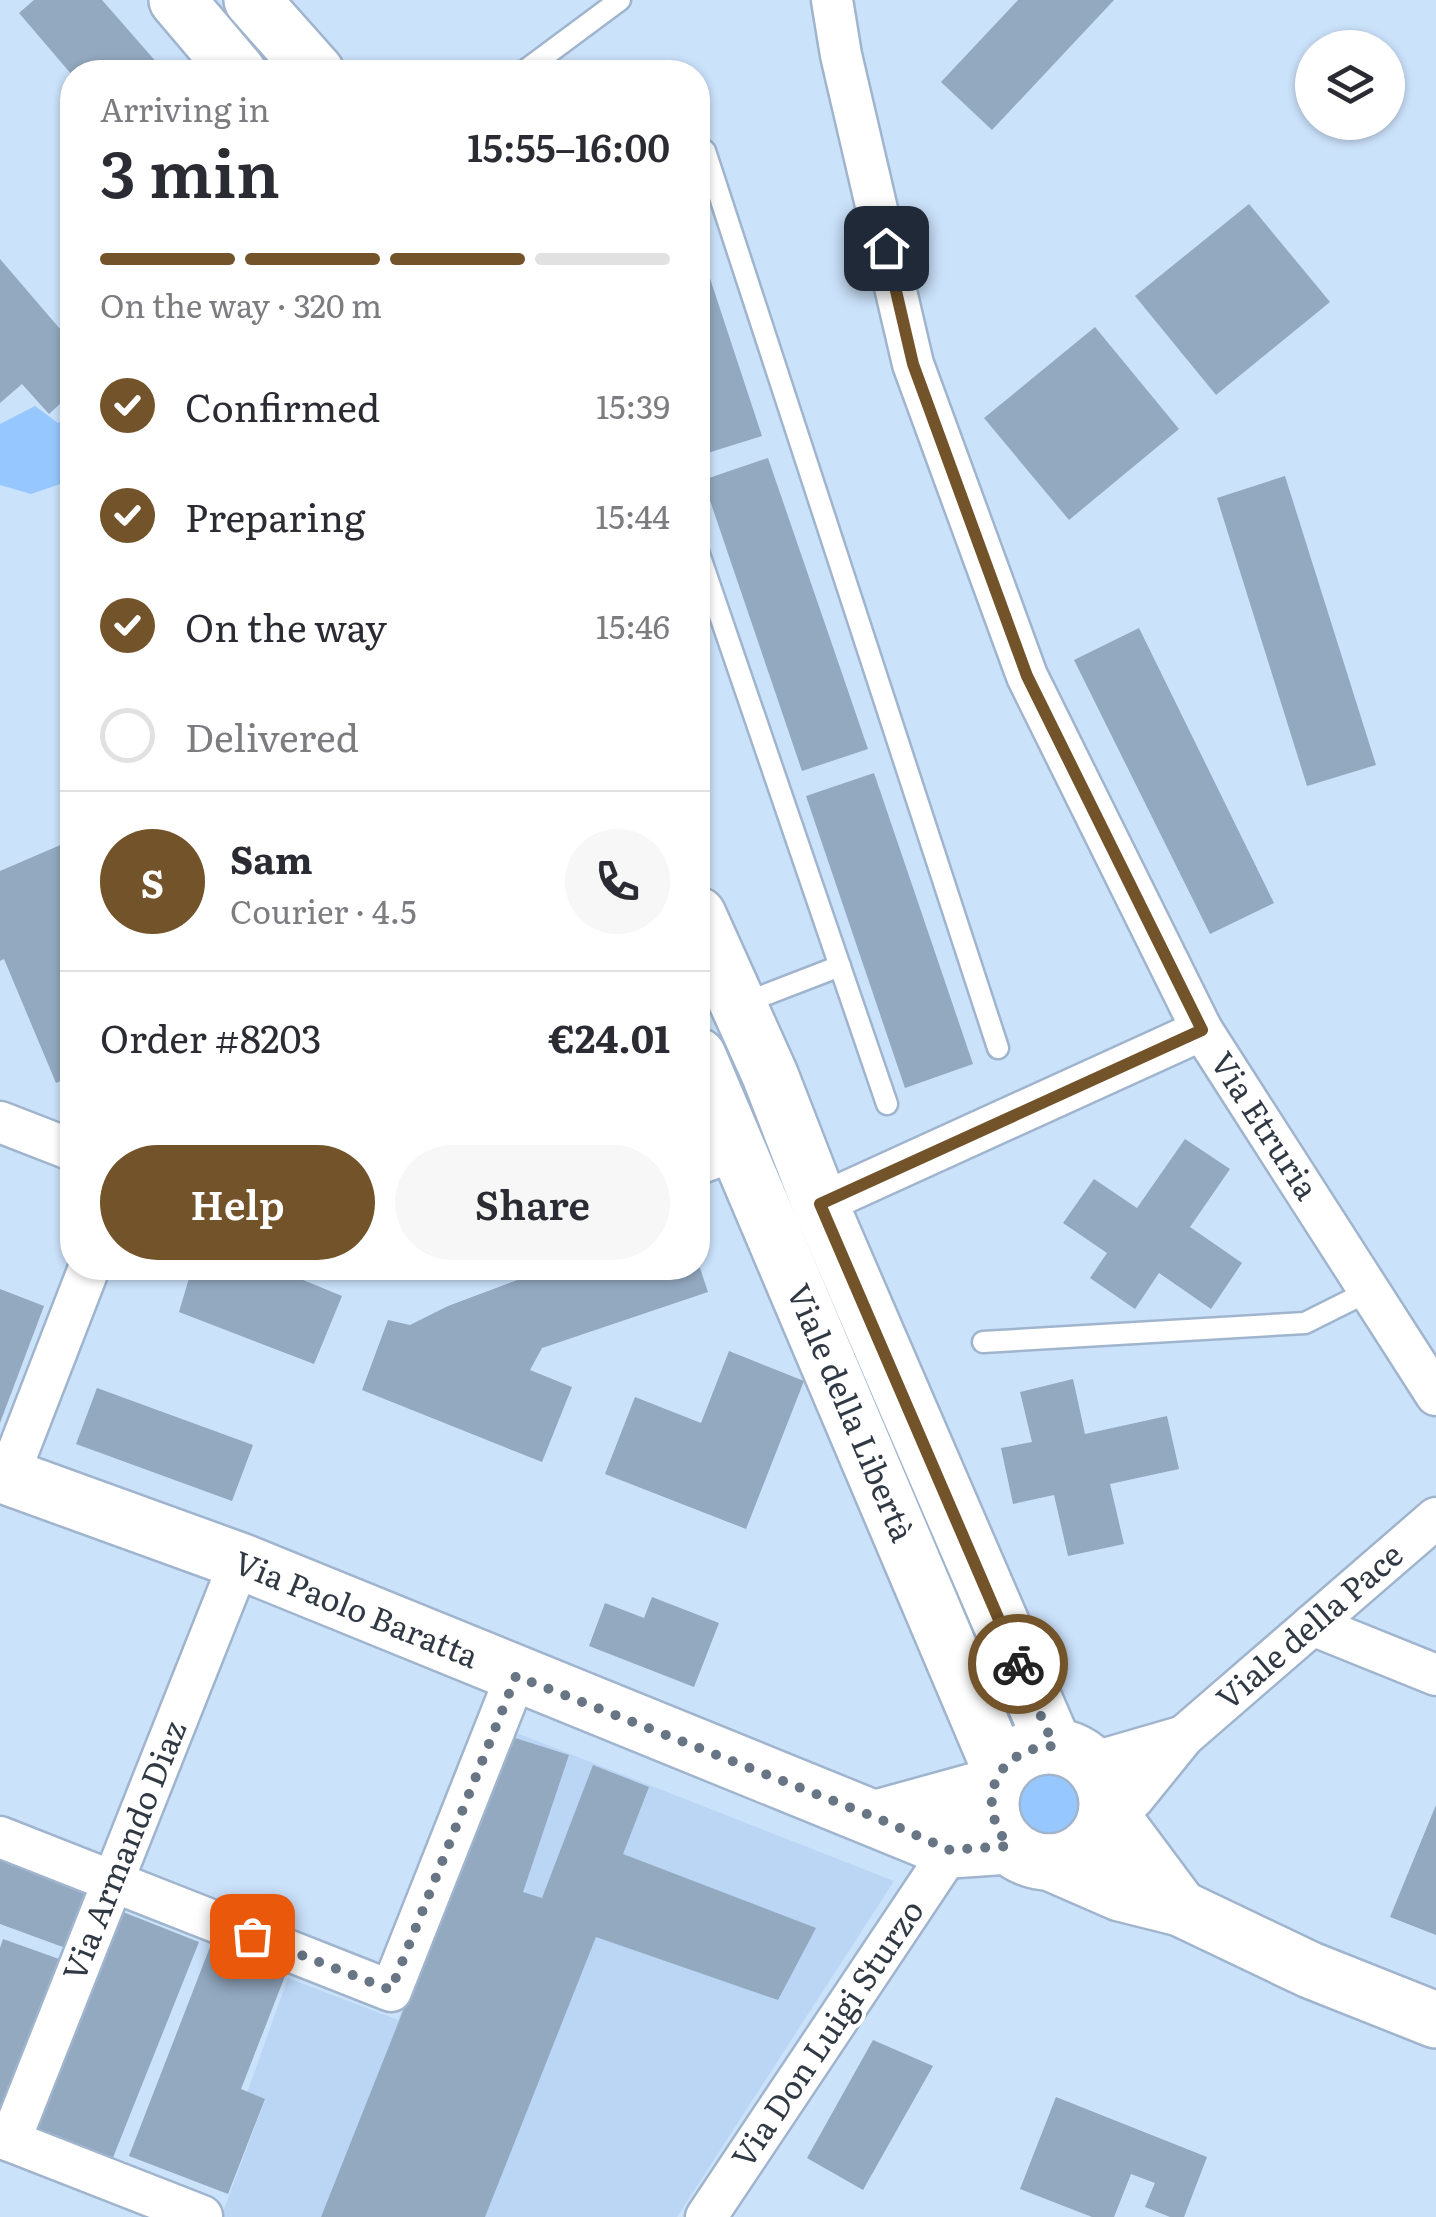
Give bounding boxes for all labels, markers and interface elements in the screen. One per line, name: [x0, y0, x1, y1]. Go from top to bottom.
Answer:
map controls: [1295, 30, 1405, 140]
button: layers: [1295, 30, 1405, 140]
text: Arriving in: [100, 84, 270, 132]
text: 15:55–16:00: [467, 117, 670, 174]
text: 3 min: [100, 121, 280, 218]
pin: [844, 206, 929, 291]
icon: home: [859, 221, 914, 276]
text: On the way · 320 m: [100, 280, 382, 328]
text: Confirmed: [185, 377, 380, 434]
icon: check: [100, 378, 155, 433]
text: 15:39: [596, 381, 670, 429]
text: Preparing: [185, 487, 365, 544]
icon: check: [100, 488, 155, 543]
text: 15:44: [595, 491, 670, 539]
text: On the way: [185, 597, 387, 654]
icon: check: [100, 598, 155, 653]
text: 15:46: [596, 601, 670, 649]
text: Delivered: [185, 707, 359, 764]
text: Sam: [230, 829, 313, 886]
button: phone: [565, 829, 670, 934]
text: S: [141, 853, 164, 910]
text: Courier · 4.5: [230, 886, 416, 934]
text: Order #8203: [100, 1008, 322, 1065]
text: €24.01: [549, 1008, 670, 1065]
street label: Via Etruria: [1201, 1041, 1333, 1209]
button: Help: [100, 1145, 375, 1260]
button: Share: [395, 1145, 670, 1260]
street label: Viale della Libertà: [777, 1275, 929, 1549]
street label: Viale della Pace: [1204, 1530, 1412, 1720]
street label: Via Paolo Baratta: [228, 1536, 487, 1678]
courier: [968, 1614, 1068, 1714]
icon: bike: [991, 1637, 1046, 1692]
street label: Via Armando Diaz: [48, 1713, 196, 1987]
street label: Via Don Luigi Sturzo: [718, 1888, 933, 2176]
pin: [210, 1894, 295, 1979]
icon: bag: [225, 1909, 280, 1964]

